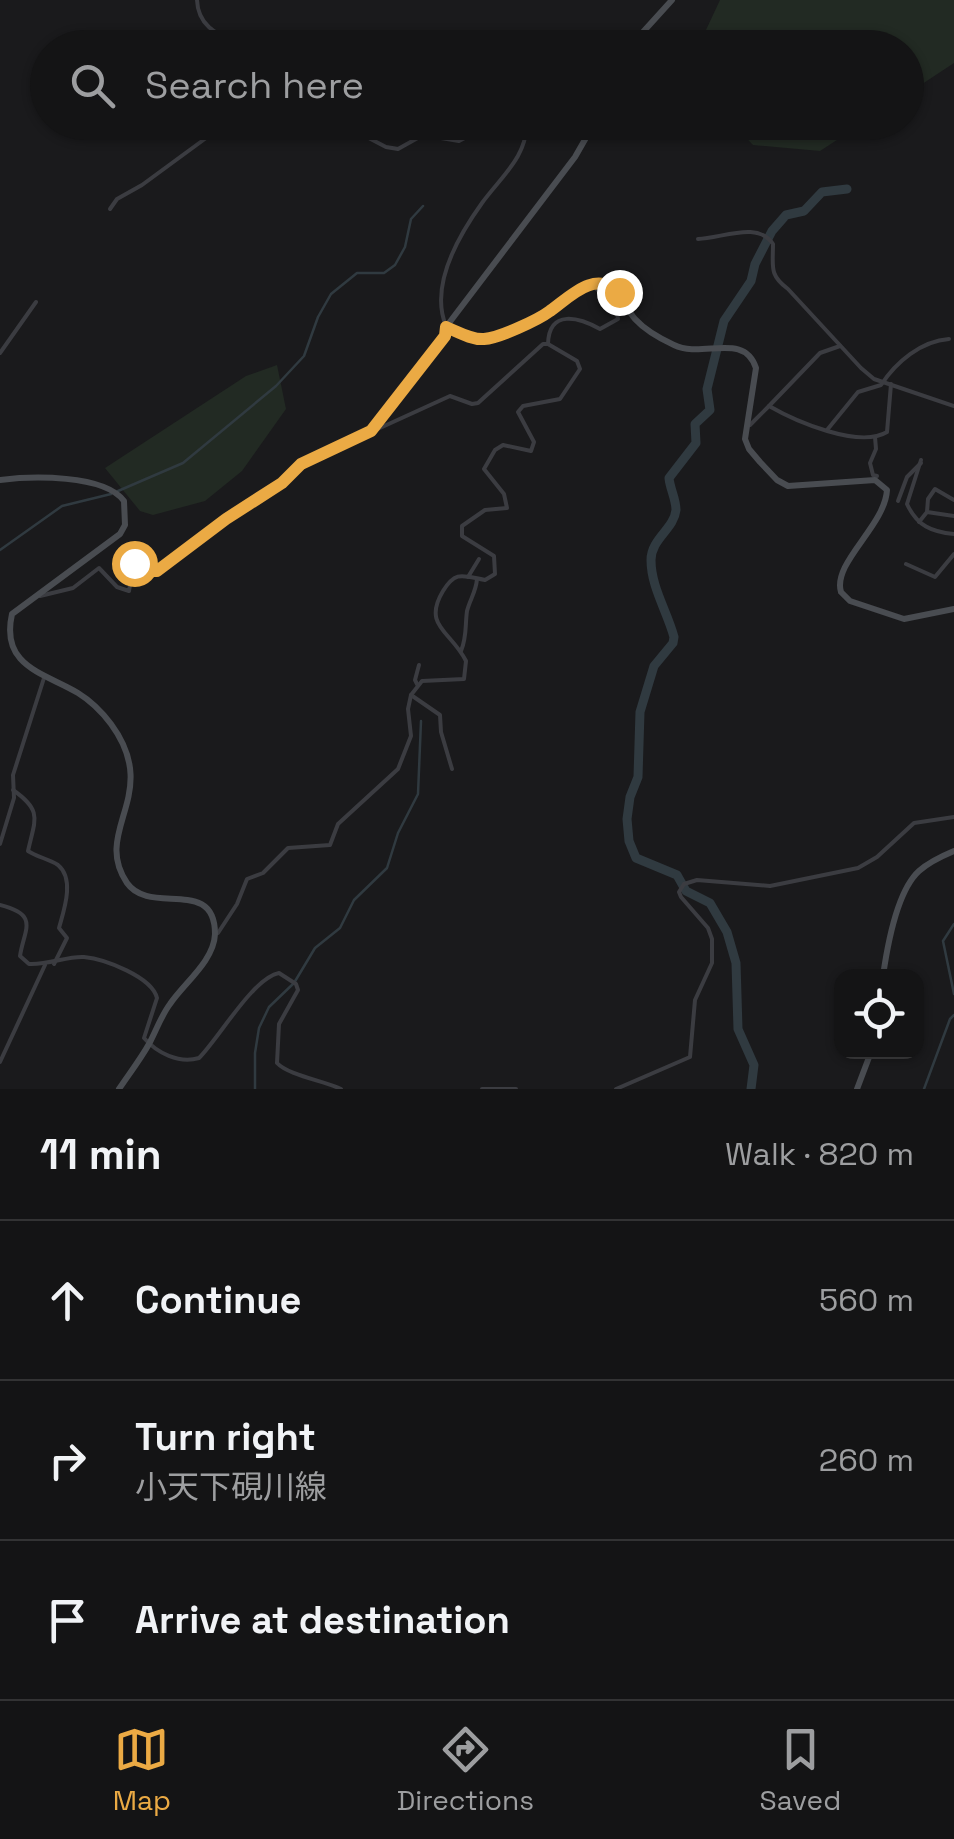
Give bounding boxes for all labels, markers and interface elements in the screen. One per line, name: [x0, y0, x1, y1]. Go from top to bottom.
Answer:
search box: [30, 30, 924, 140]
icon: search: [65, 58, 120, 113]
text: Search here: [145, 61, 364, 109]
route end: [597, 270, 643, 316]
route start: [112, 541, 158, 587]
map controls: [834, 969, 924, 1059]
button: locate: [834, 969, 924, 1059]
text: 11 min: [40, 1128, 162, 1181]
text: Walk · 820 m: [725, 1134, 914, 1174]
icon: ahead: [40, 1273, 95, 1328]
text: Continue: [135, 1276, 301, 1324]
text: 560 m: [819, 1280, 914, 1320]
text: Turn right: [135, 1413, 316, 1461]
icon: right: [40, 1433, 95, 1488]
text: 260 m: [819, 1440, 914, 1480]
text: 小天下硯川線: [135, 1467, 327, 1507]
icon: arrive: [40, 1593, 95, 1648]
text: Arrive at destination: [135, 1596, 510, 1644]
tab: Map: [113, 1722, 171, 1818]
tab: Directions: [397, 1722, 534, 1818]
tab: Saved: [760, 1722, 841, 1818]

